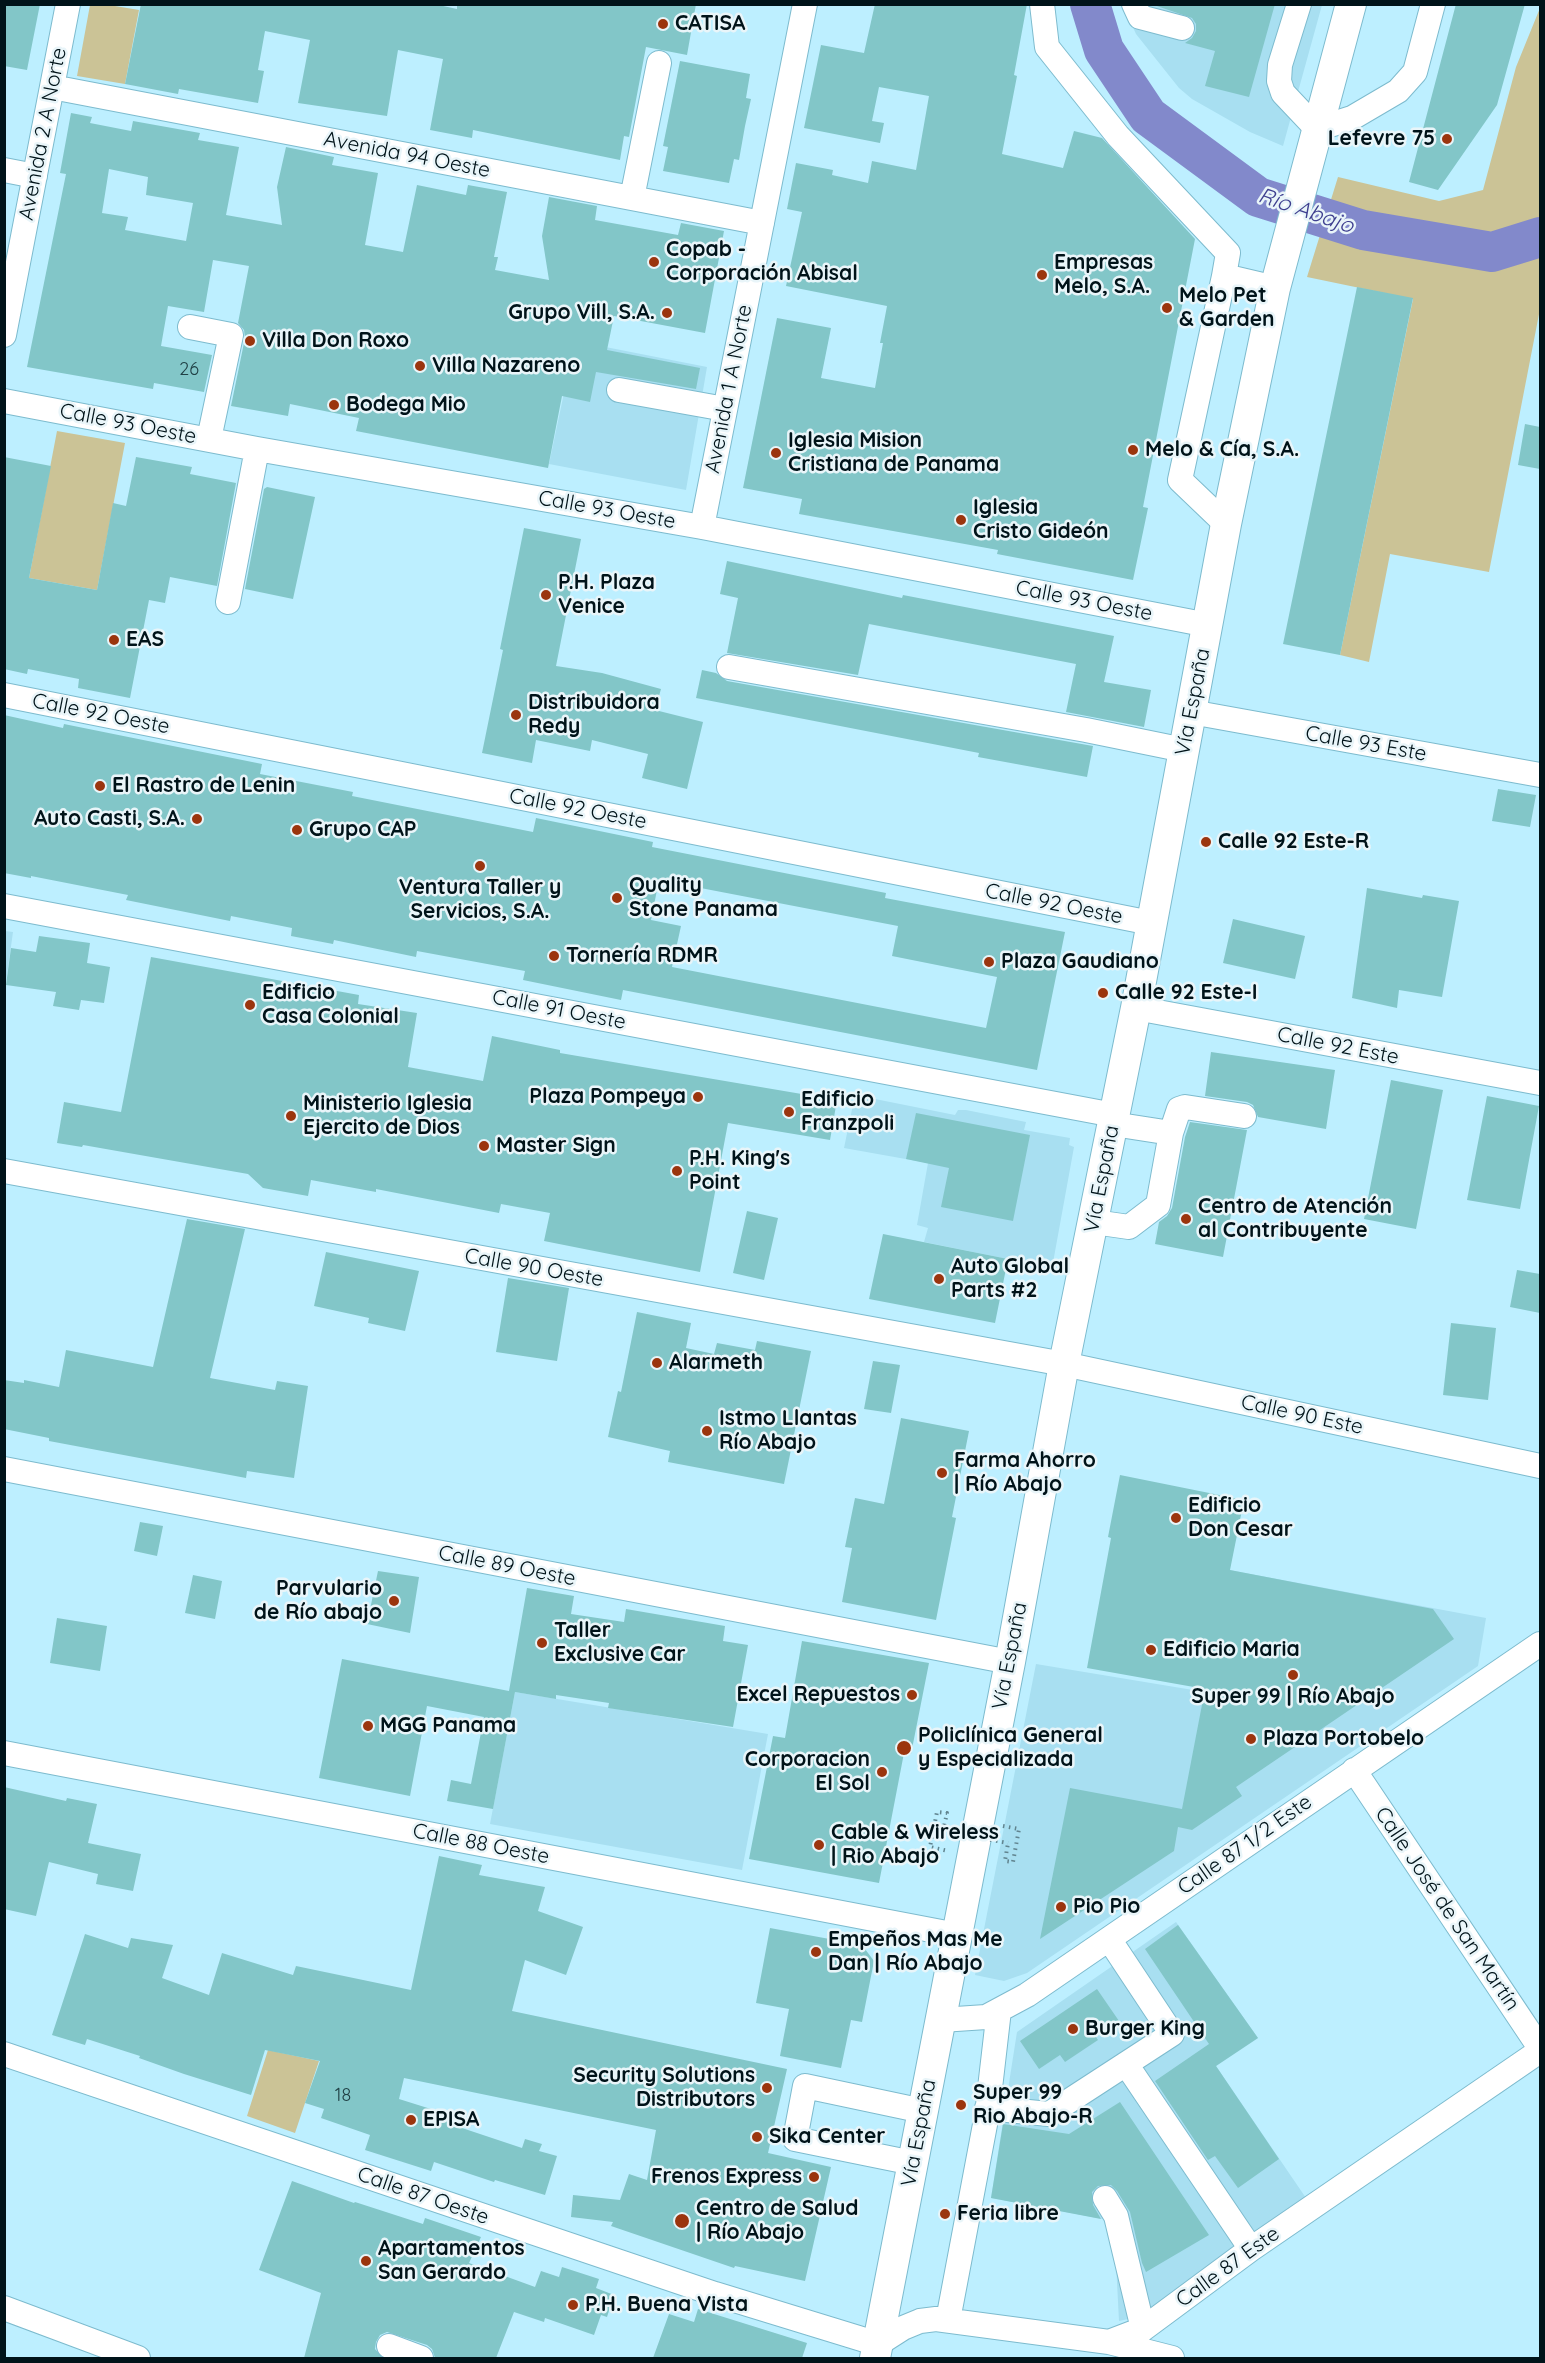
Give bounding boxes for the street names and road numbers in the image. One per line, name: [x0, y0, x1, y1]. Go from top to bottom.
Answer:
street label: Avenida 2 A Norte: [14, 46, 72, 222]
street label: Avenida 94 Oeste: [322, 127, 492, 183]
street label: Avenida 1 A Norte: [700, 302, 758, 476]
street label: Calle 93 Oeste: [57, 398, 199, 450]
street label: Calle 93 Oeste: [536, 486, 678, 534]
street label: Calle 93 Oeste: [1013, 575, 1155, 627]
street label: Vía España: [1170, 646, 1216, 758]
street label: Calle 92 Oeste: [30, 688, 172, 740]
street label: Calle 93 Este: [1303, 721, 1429, 767]
street label: Calle 92 Oeste: [507, 783, 649, 835]
street label: Calle 92 Oeste: [983, 878, 1125, 930]
street label: Calle 91 Oeste: [490, 985, 628, 1035]
street label: Calle 92 Este: [1275, 1022, 1401, 1070]
street label: Vía España: [1079, 1123, 1125, 1235]
street label: Calle 90 Oeste: [463, 1243, 605, 1293]
street label: Calle 90 Este: [1239, 1390, 1365, 1440]
street label: Calle 89 Oeste: [436, 1540, 578, 1592]
street label: Vía España: [987, 1600, 1033, 1712]
street label: Calle 87 1/2 Este: [1173, 1790, 1317, 1900]
street label: Calle José de San Martín: [1369, 1802, 1525, 2016]
street label: Calle 88 Oeste: [410, 1818, 552, 1870]
street label: Vía España: [896, 2077, 942, 2189]
street label: Calle 87 Oeste: [354, 2162, 492, 2230]
street label: Calle 87 Este: [1172, 2221, 1284, 2313]

